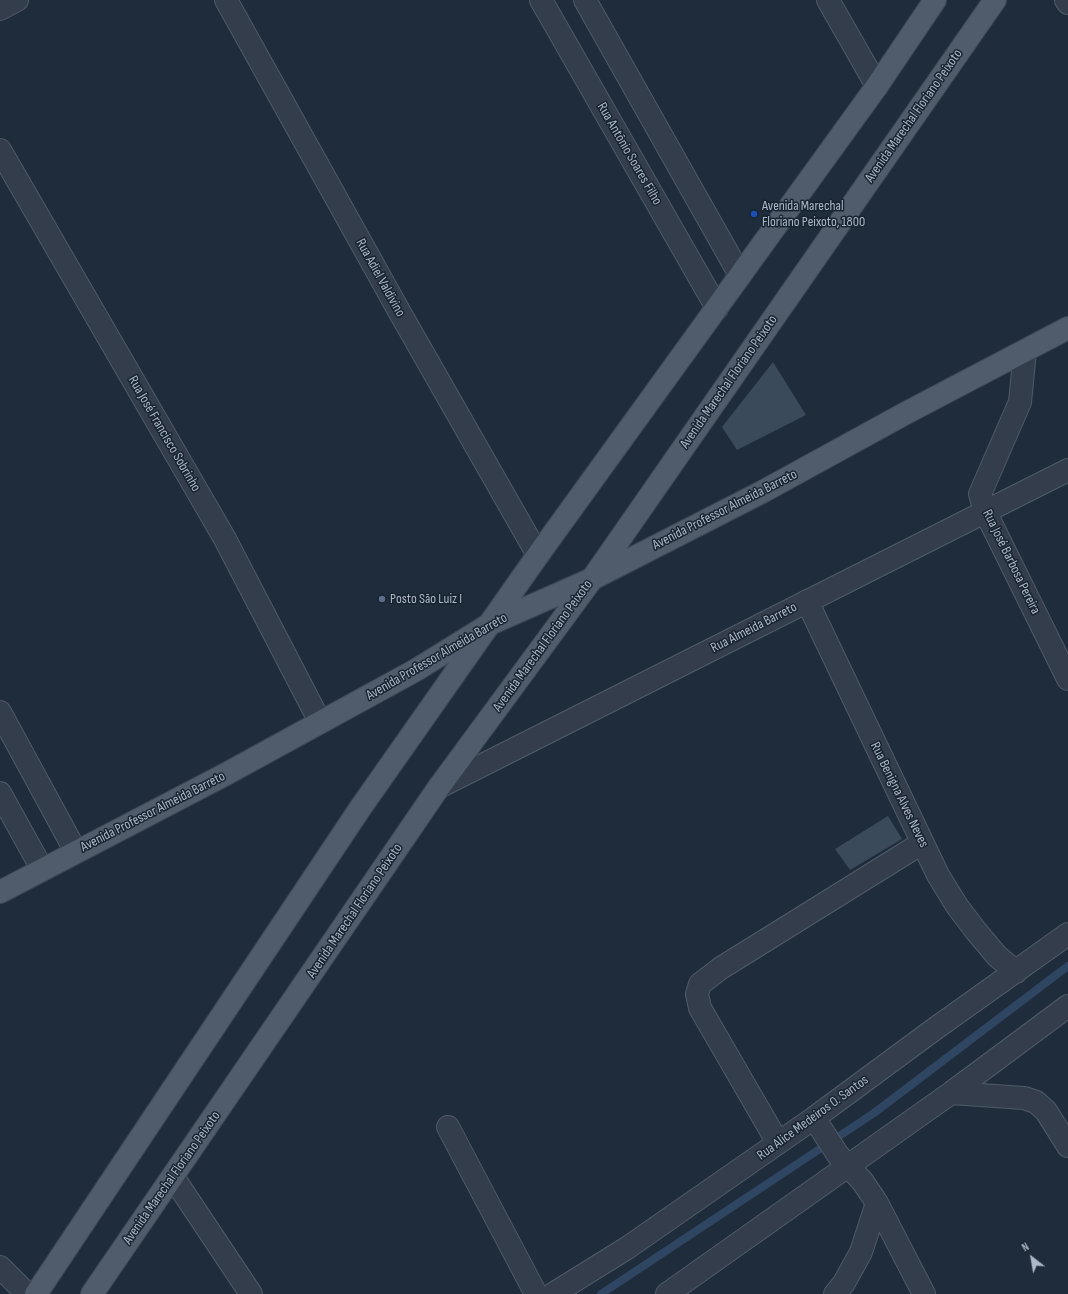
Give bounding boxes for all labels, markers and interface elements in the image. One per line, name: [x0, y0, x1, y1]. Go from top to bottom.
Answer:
street label: Avenida Marechal Floriano Peixoto: [862, 46, 966, 186]
street label: Rua Antônio Soares Filho: [593, 100, 665, 208]
place label: Avenida Marechal Floriano Peixoto, 1800: [762, 198, 865, 230]
marker: Avenida Marechal Floriano Peixoto, 1800: [749, 209, 759, 219]
street label: Rua Adiel Valdivino: [352, 236, 408, 320]
street label: Avenida Marechal Floriano Peixoto: [677, 312, 781, 452]
street label: Rua José Francisco Sobrinho: [124, 373, 204, 495]
street label: Avenida Professor Almeida Barreto: [650, 466, 800, 554]
street label: Rua José Barbosa Pereira: [978, 507, 1044, 617]
street label: Avenida Marechal Floriano Peixoto: [490, 577, 596, 715]
place label: Posto São Luiz I: [390, 591, 462, 607]
marker: Posto São Luiz I: [377, 594, 387, 604]
street label: Rua Almeida Barreto: [708, 599, 800, 657]
street label: Avenida Professor Almeida Barreto: [363, 610, 511, 704]
street label: Rua Benigna Alves Neves: [866, 740, 932, 850]
street label: Avenida Professor Almeida Barreto: [78, 768, 228, 856]
street label: Avenida Marechal Floriano Peixoto: [304, 841, 406, 981]
street label: Rua Alice Medeiros O. Santos: [754, 1072, 872, 1164]
street label: Avenida Marechal Floriano Peixoto: [120, 1108, 224, 1248]
north arrow: [1012, 1238, 1052, 1278]
text: N: [1020, 1240, 1031, 1254]

